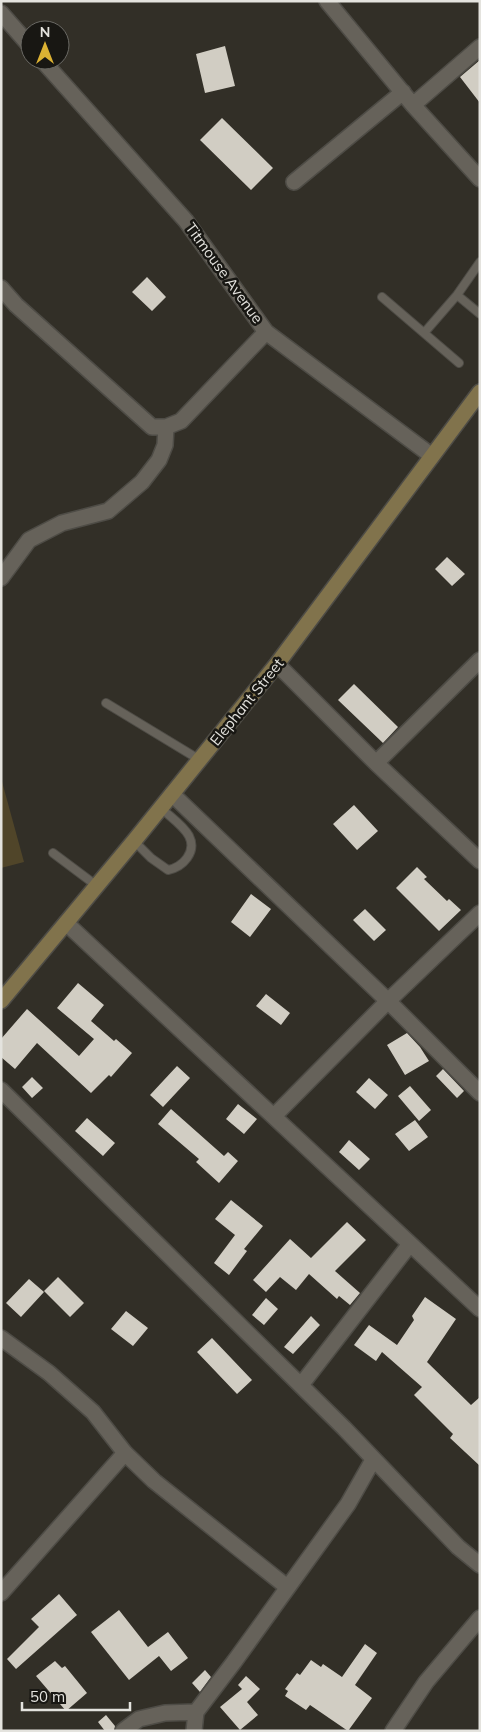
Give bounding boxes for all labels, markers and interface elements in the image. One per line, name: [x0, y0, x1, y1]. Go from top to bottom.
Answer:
north arrow: [20, 20, 70, 70]
text: N: [40, 23, 50, 41]
street label: Titmouse Avenue: [181, 219, 267, 327]
street label: Elephant Street: [206, 654, 288, 749]
scale bar: [22, 1680, 130, 1712]
text: 50 m: [30, 1687, 65, 1706]

